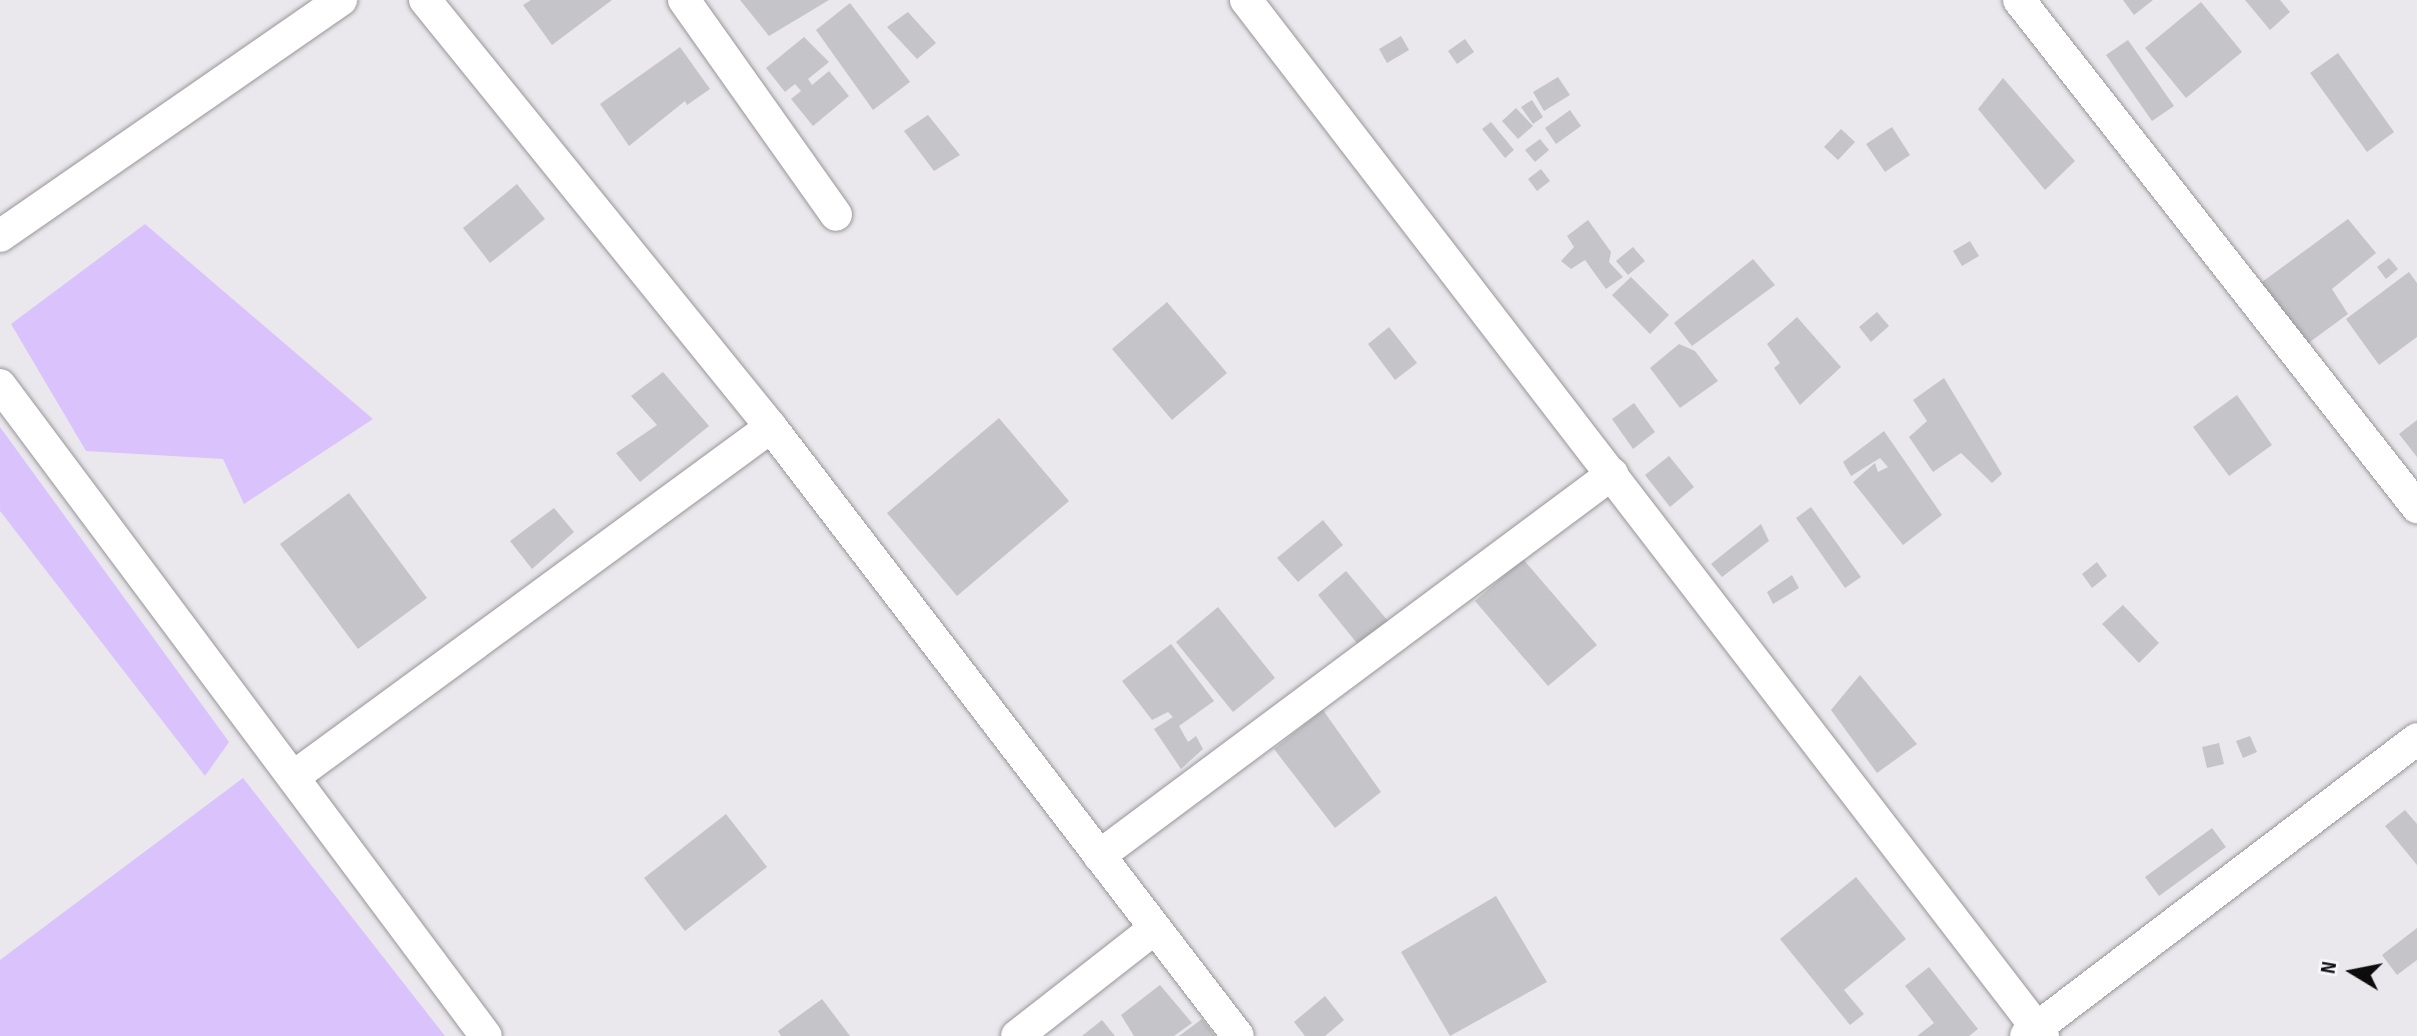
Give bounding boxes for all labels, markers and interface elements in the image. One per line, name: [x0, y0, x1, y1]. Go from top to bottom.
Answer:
north arrow: [2313, 932, 2393, 1012]
text: N: [2315, 960, 2343, 976]

